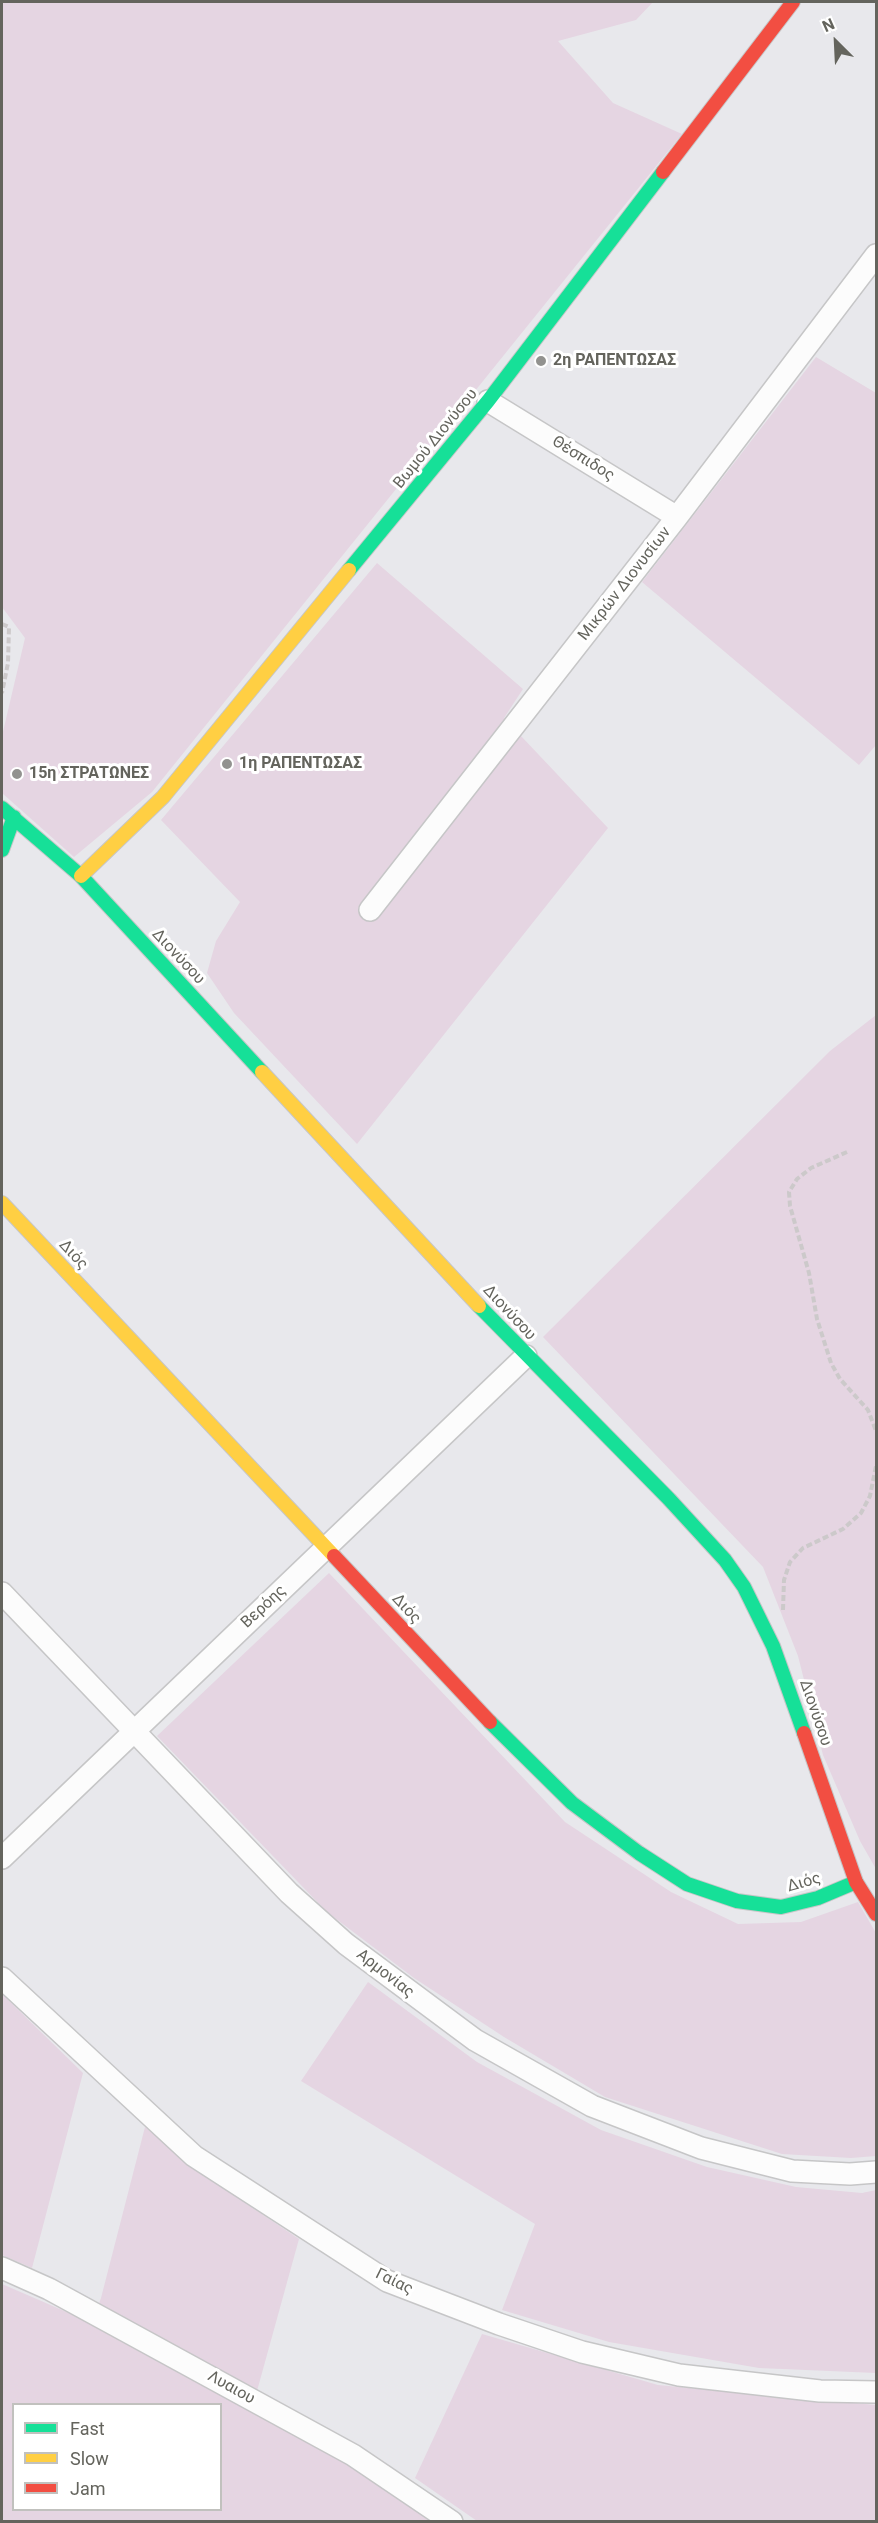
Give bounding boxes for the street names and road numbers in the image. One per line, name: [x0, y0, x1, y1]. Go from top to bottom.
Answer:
street label: Βωμού Διονύσου: [390, 385, 482, 493]
street label: Θέσπιδος: [548, 432, 618, 486]
street label: Μικρών Διονυσίων: [575, 523, 675, 645]
street label: Διονύσου: [147, 925, 209, 989]
street label: Διός: [54, 1236, 92, 1274]
street label: Διονύσου: [478, 1281, 540, 1345]
street label: Βερόης: [238, 1581, 290, 1633]
street label: Διός: [387, 1590, 425, 1628]
street label: Διονύσου: [795, 1677, 835, 1749]
street label: Διός: [785, 1869, 823, 1897]
street label: Αρμονίας: [352, 1945, 418, 2003]
street label: Γαίας: [372, 2265, 416, 2299]
street label: Λυαιου: [204, 2367, 258, 2409]

